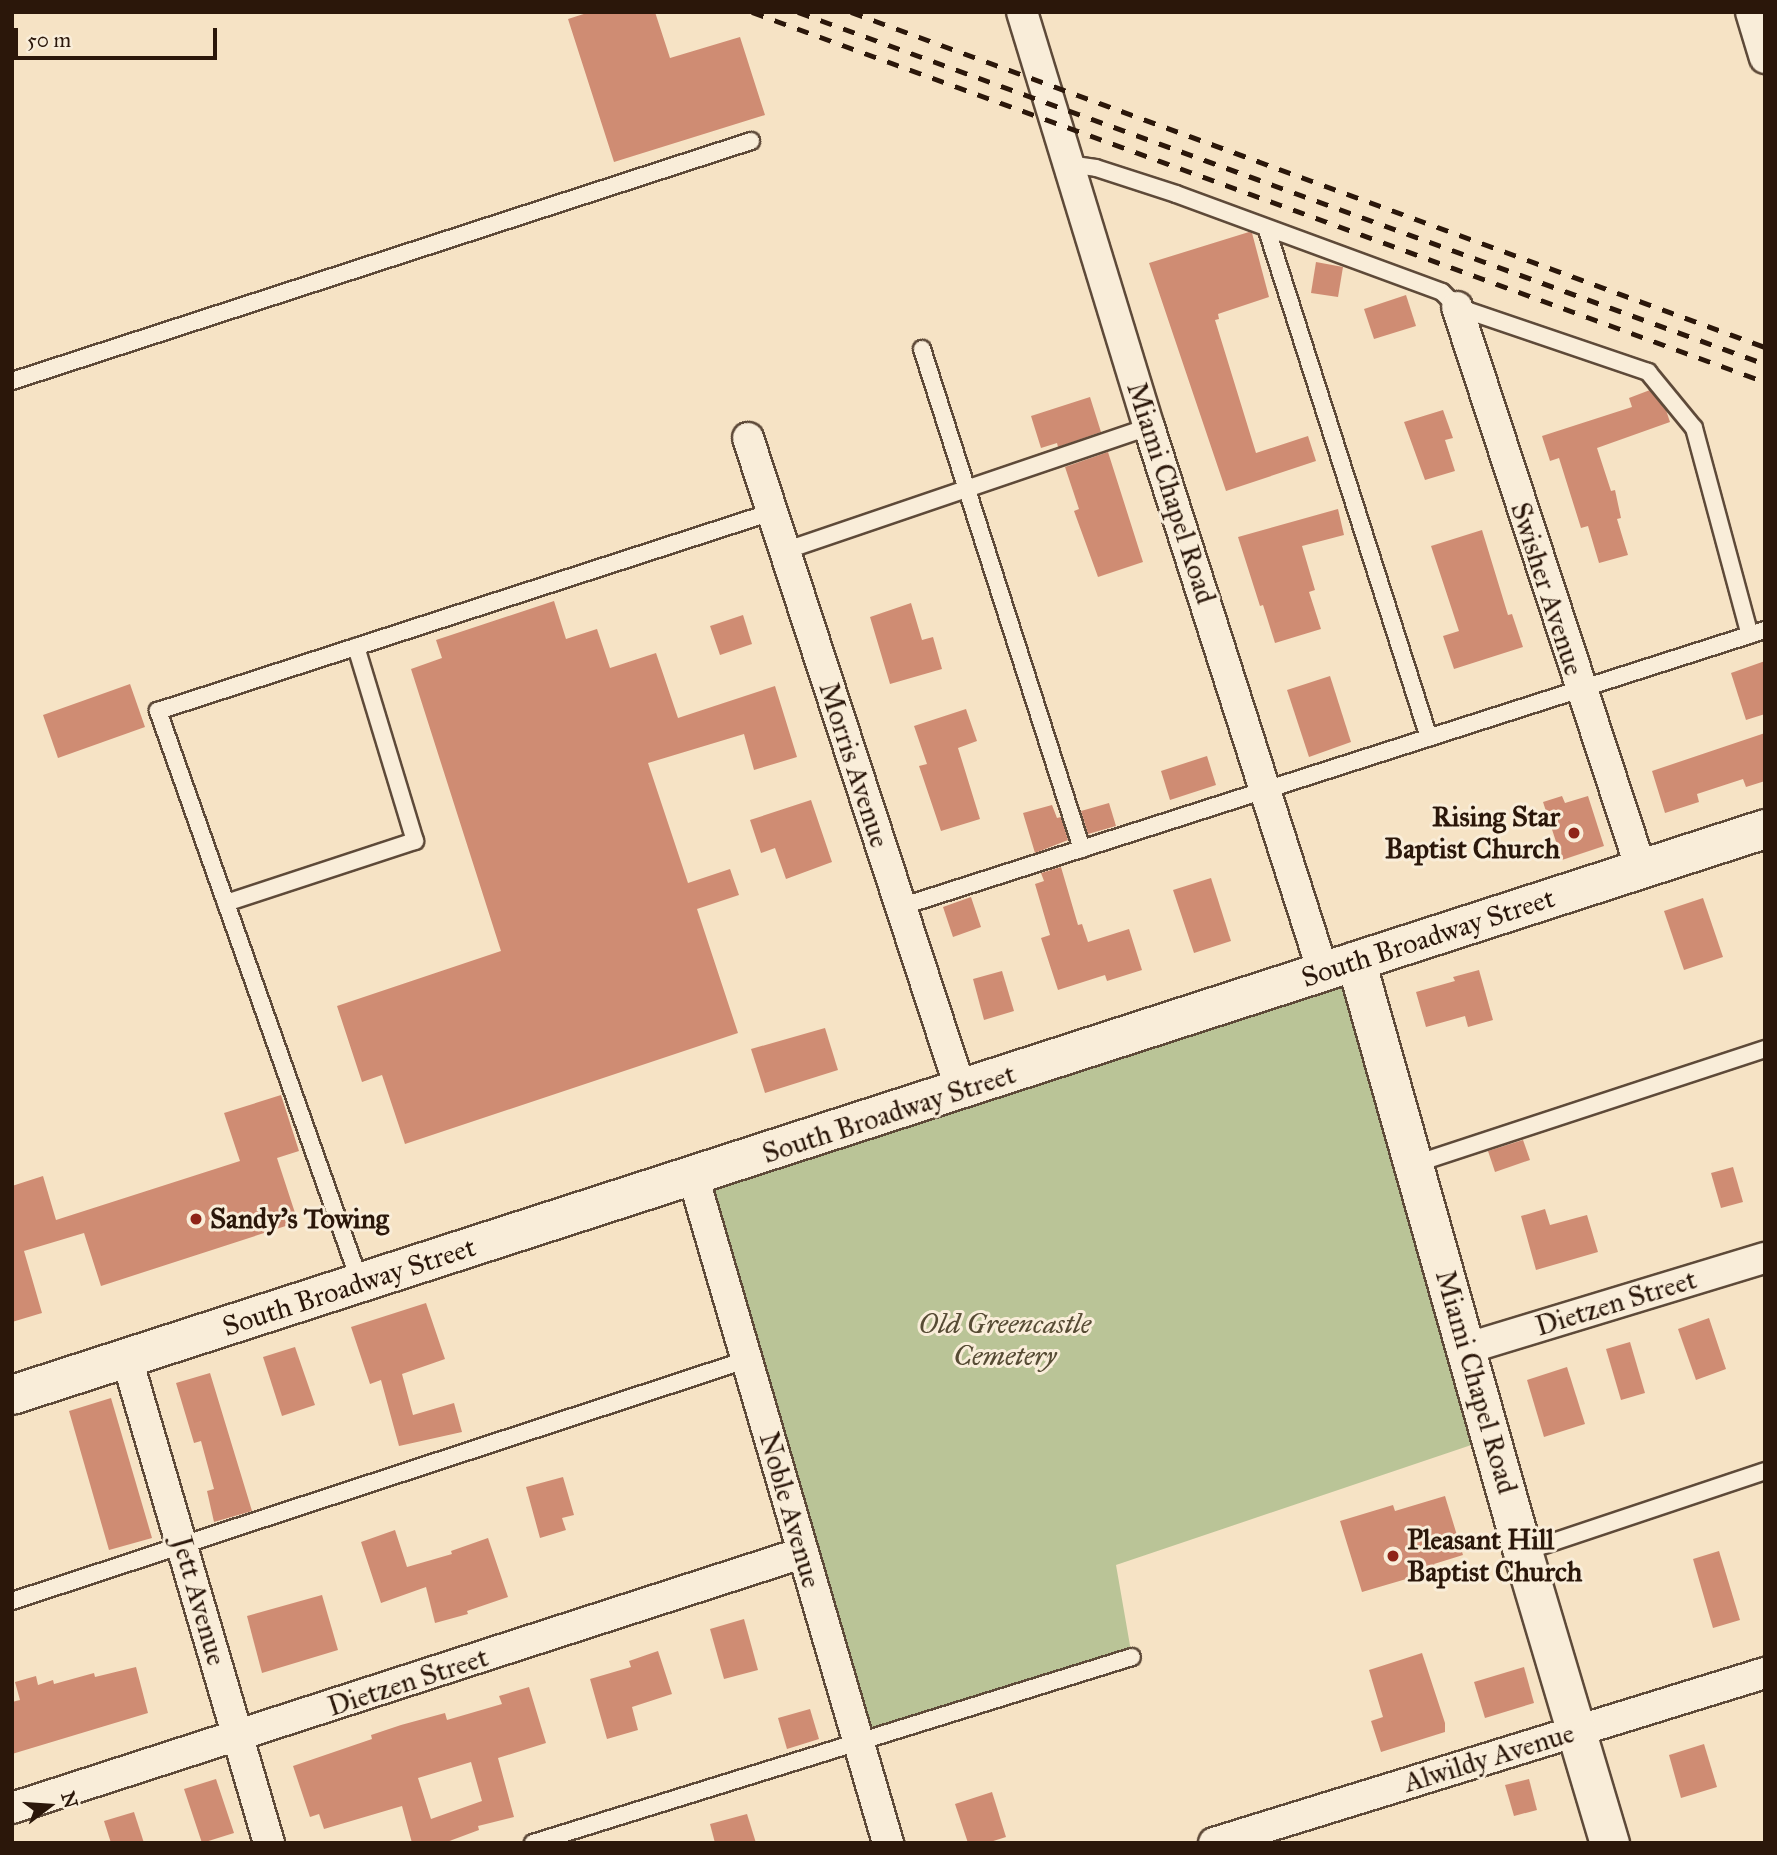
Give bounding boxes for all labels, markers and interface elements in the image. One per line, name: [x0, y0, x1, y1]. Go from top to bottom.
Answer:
scale bar: [18, 14, 220, 58]
text: 50 m: [27, 27, 71, 53]
street label: Miami Chapel Road: [1119, 378, 1223, 608]
street label: Swisher Avenue: [1503, 498, 1591, 680]
street label: Morris Avenue: [811, 678, 897, 852]
place label: Rising Star Baptist Church: [1385, 800, 1560, 866]
marker: Rising Star Baptist Church: [1566, 825, 1582, 841]
street label: South Broadway Street: [1297, 881, 1559, 995]
street label: South Broadway Street: [758, 1057, 1020, 1171]
place label: Sandy’s Towing: [210, 1202, 389, 1236]
marker: Sandy’s Towing: [188, 1211, 204, 1227]
street label: South Broadway Street: [218, 1230, 480, 1344]
street label: Dietzen Street: [1531, 1263, 1701, 1343]
street label: Miami Chapel Road: [1428, 1266, 1524, 1498]
park label: Old Greencastle Cemetery: [919, 1307, 1091, 1373]
street label: Noble Avenue: [752, 1428, 828, 1592]
place label: Pleasant Hill Baptist Church: [1407, 1523, 1582, 1589]
street label: Jett Avenue: [165, 1533, 233, 1669]
marker: Pleasant Hill Baptist Church: [1385, 1548, 1401, 1564]
street label: Dietzen Street: [324, 1640, 492, 1724]
street label: Alwildy Avenue: [1400, 1716, 1578, 1800]
north arrow: [14, 1771, 84, 1841]
text: N: [56, 1789, 83, 1811]

